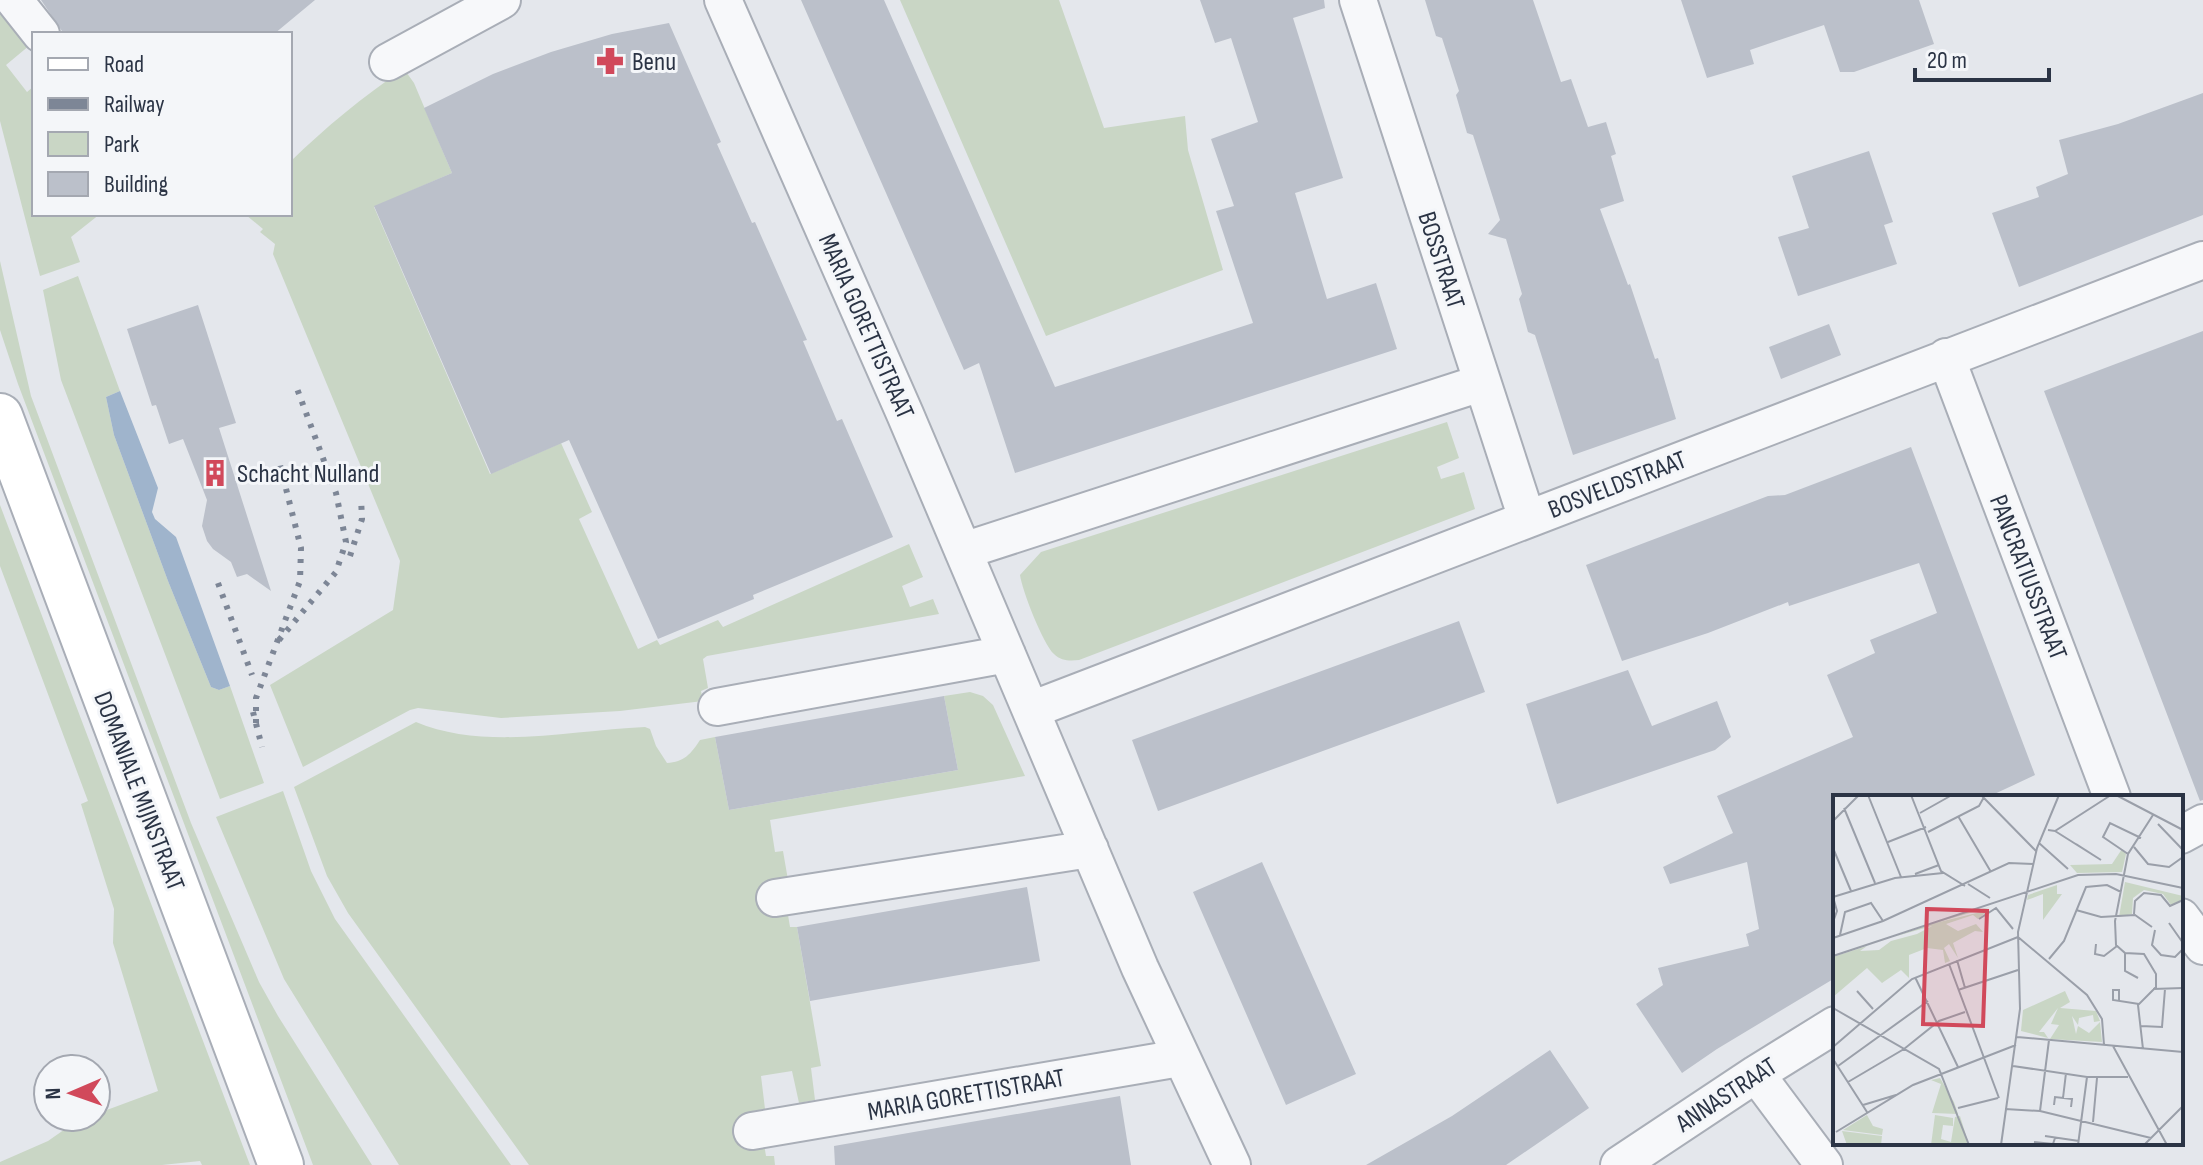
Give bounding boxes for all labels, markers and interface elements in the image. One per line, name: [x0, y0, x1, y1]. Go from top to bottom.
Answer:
legend: [32, 32, 292, 216]
scale bar: [1915, 32, 2049, 82]
pharmacy icon: Benu: [595, 46, 625, 76]
text: 20 m: [1927, 46, 1967, 75]
place label: Benu: [632, 47, 676, 78]
text: Road: [104, 50, 144, 79]
text: Railway: [104, 90, 164, 119]
text: Park: [104, 130, 139, 159]
text: Building: [104, 170, 168, 199]
street label: BOSSTRAAT: [1410, 208, 1471, 313]
street label: MARIA GORETTISTRAAT: [811, 229, 920, 424]
street label: BOSVELDSTRAAT: [1544, 445, 1691, 526]
building icon: Schacht Nulland: [200, 458, 230, 488]
place label: Schacht Nulland: [237, 459, 379, 490]
street label: PANCRATIUSSTRAAT: [1982, 491, 2073, 664]
street label: DOMANIALE MIJNSTRAAT: [86, 687, 191, 896]
inset map: [1833, 795, 2183, 1145]
street label: ANNASTRAAT: [1670, 1051, 1783, 1140]
north arrow: [32, 1053, 112, 1133]
street label: MARIA GORETTISTRAAT: [865, 1063, 1067, 1128]
text: N: [40, 1087, 67, 1100]

